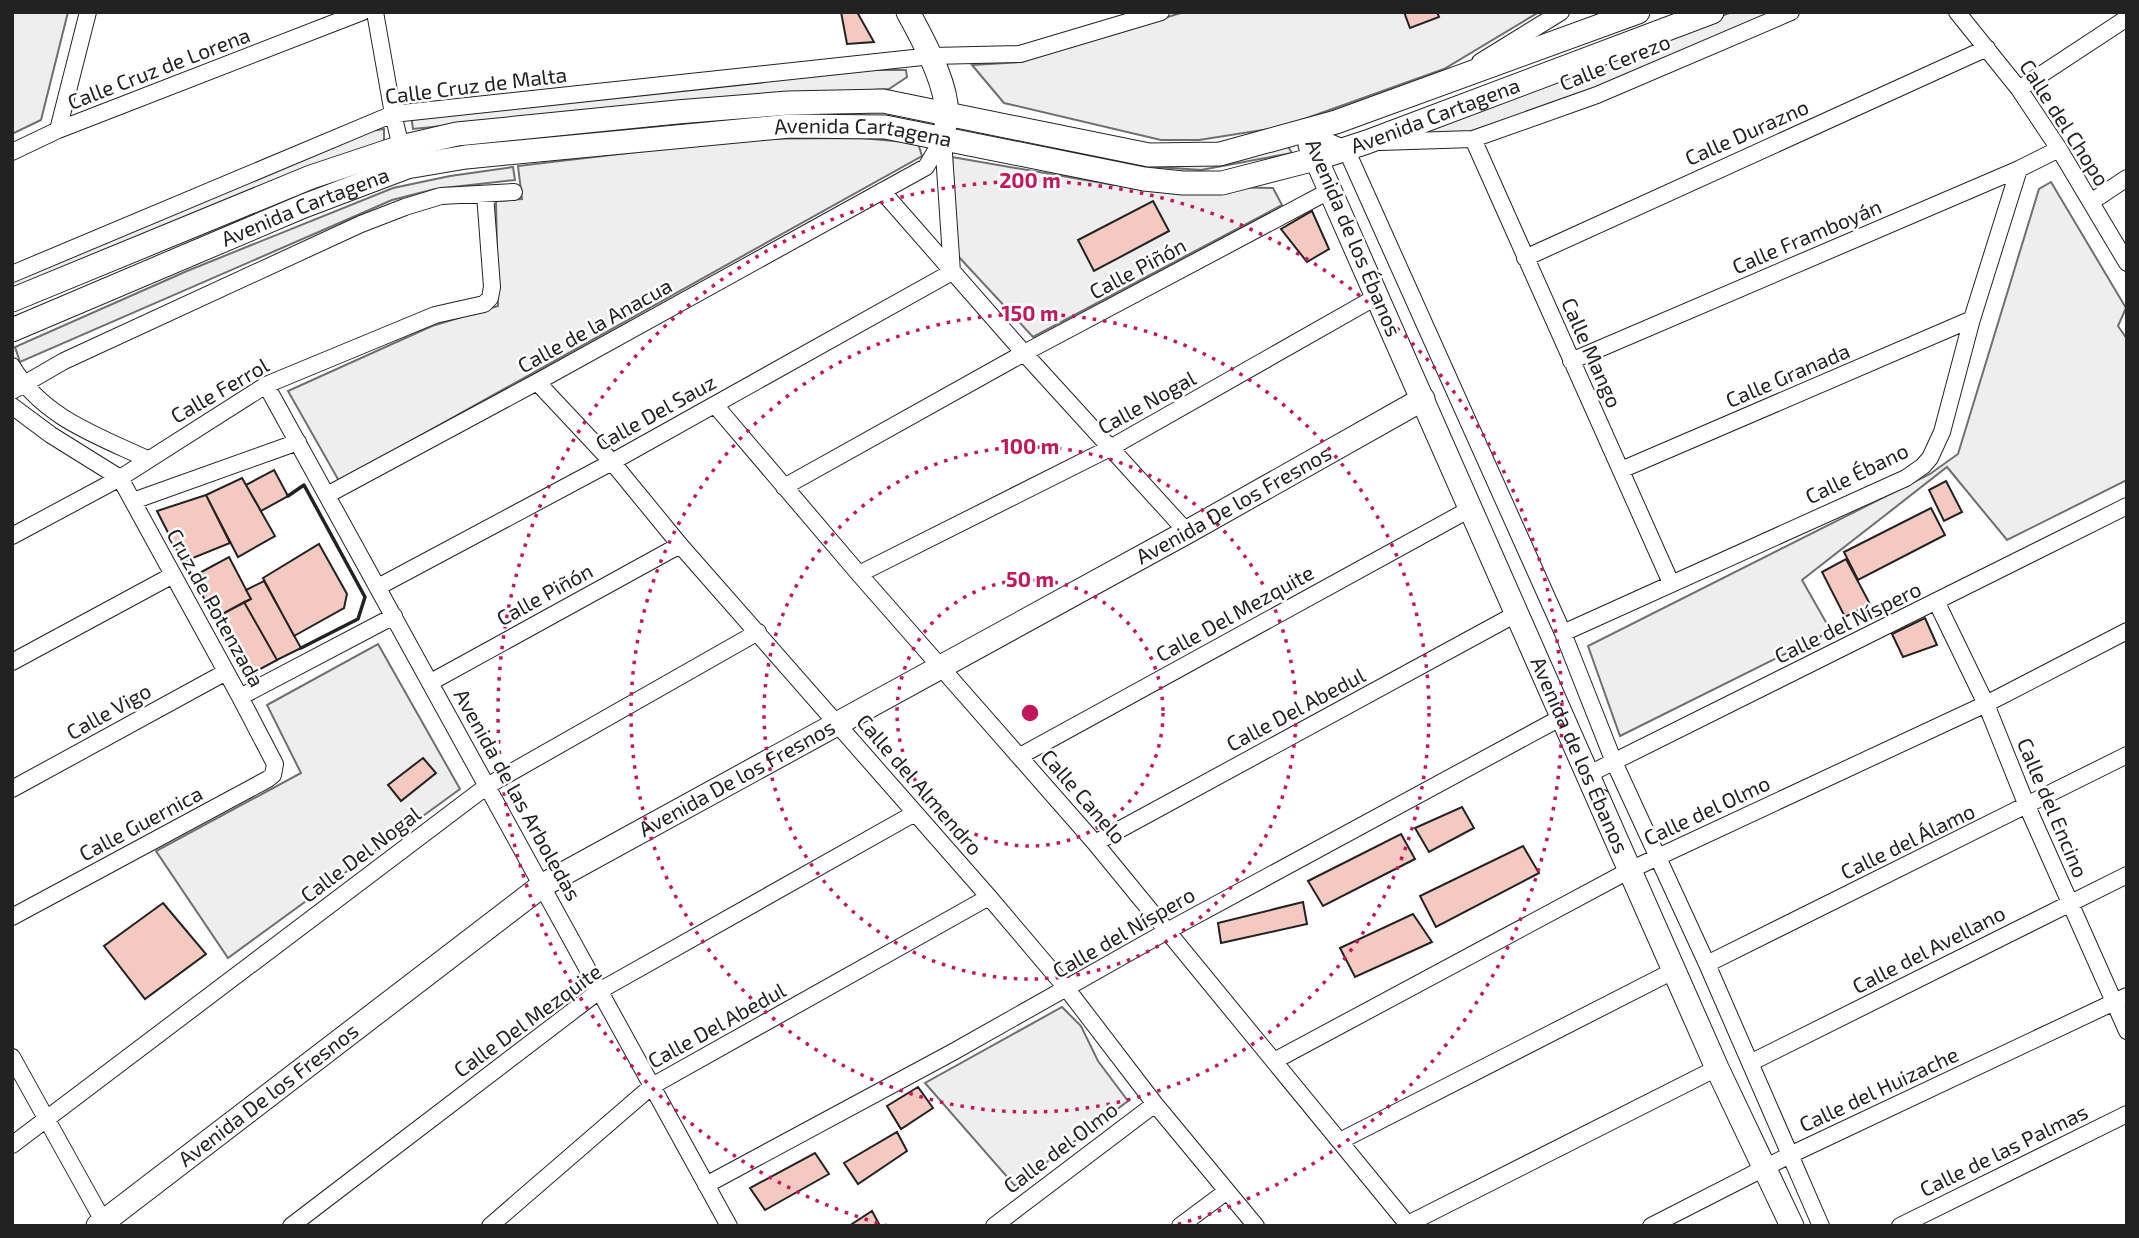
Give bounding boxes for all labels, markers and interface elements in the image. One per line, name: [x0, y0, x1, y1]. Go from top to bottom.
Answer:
street label: Calle Cruz de Lorena: [64, 21, 253, 114]
street label: Calle Cerezo: [1555, 28, 1673, 95]
street label: Calle del Chopo: [2015, 54, 2115, 190]
street label: Calle Cruz de Malta: [383, 61, 568, 108]
street label: Avenida Cartagena: [1347, 72, 1523, 157]
street label: Calle Durazno: [1681, 93, 1812, 170]
street label: Avenida Cartagena: [773, 112, 954, 151]
street label: Avenida de los Ébanos: [1301, 135, 1407, 340]
street label: Avenida Cartagena: [217, 161, 392, 251]
text: 200 m: [999, 167, 1061, 192]
street label: Calle Framboyán: [1728, 193, 1885, 278]
street label: Calle Piñón: [1085, 232, 1190, 304]
street label: Calle de la Anacua: [513, 272, 676, 377]
street label: Calle Mango: [1557, 294, 1628, 411]
text: 150 m: [1002, 300, 1058, 325]
street label: Calle Granada: [1722, 337, 1853, 412]
street label: Calle Ferrol: [166, 351, 273, 428]
street label: Calle Nogal: [1093, 364, 1200, 439]
street label: Calle Del Sauz: [591, 368, 720, 455]
text: 100 m: [1001, 433, 1059, 458]
street label: Calle Ébano: [1801, 437, 1912, 508]
street label: Avenida De los Fresnos: [1131, 439, 1335, 569]
street label: Cruz de Potenzada: [162, 524, 270, 691]
street label: Calle Piñón: [492, 557, 597, 630]
street label: Calle Del Mezquite: [1151, 559, 1317, 666]
text: 50 m: [1006, 566, 1054, 591]
street label: Calle del Níspero: [1770, 575, 1925, 668]
street label: Avenida de los Ébanos: [1526, 653, 1635, 857]
street label: Calle Del Abedul: [1222, 661, 1370, 756]
street label: Calle Vigo: [62, 677, 155, 744]
street label: Avenida de las Arboledas: [450, 684, 587, 905]
centre of rings: [1018, 701, 1042, 725]
street label: Calle del Almendro: [852, 708, 988, 860]
street label: Avenida De los Fresnos: [634, 713, 839, 841]
street label: Calle del Encino: [2013, 734, 2094, 881]
street label: Calle Canelo: [1036, 744, 1132, 848]
street label: Calle del Olmo: [1639, 770, 1773, 850]
street label: Calle Guernica: [74, 780, 206, 866]
street label: Calle del Álamo: [1836, 797, 1979, 884]
street label: Calle Del Nogal: [295, 800, 426, 907]
street label: Calle del Níspero: [1048, 881, 1199, 982]
street label: Calle del Avellano: [1848, 899, 2009, 998]
street label: Calle Del Mezquite: [448, 958, 606, 1082]
street label: Calle Del Abedul: [643, 976, 790, 1073]
street label: Avenida De los Fresnos: [173, 1017, 363, 1171]
street label: Calle del Huizache: [1795, 1041, 1962, 1136]
street label: Calle del Olmo: [998, 1096, 1122, 1198]
street label: Calle de las Palmas: [1915, 1098, 2091, 1201]

